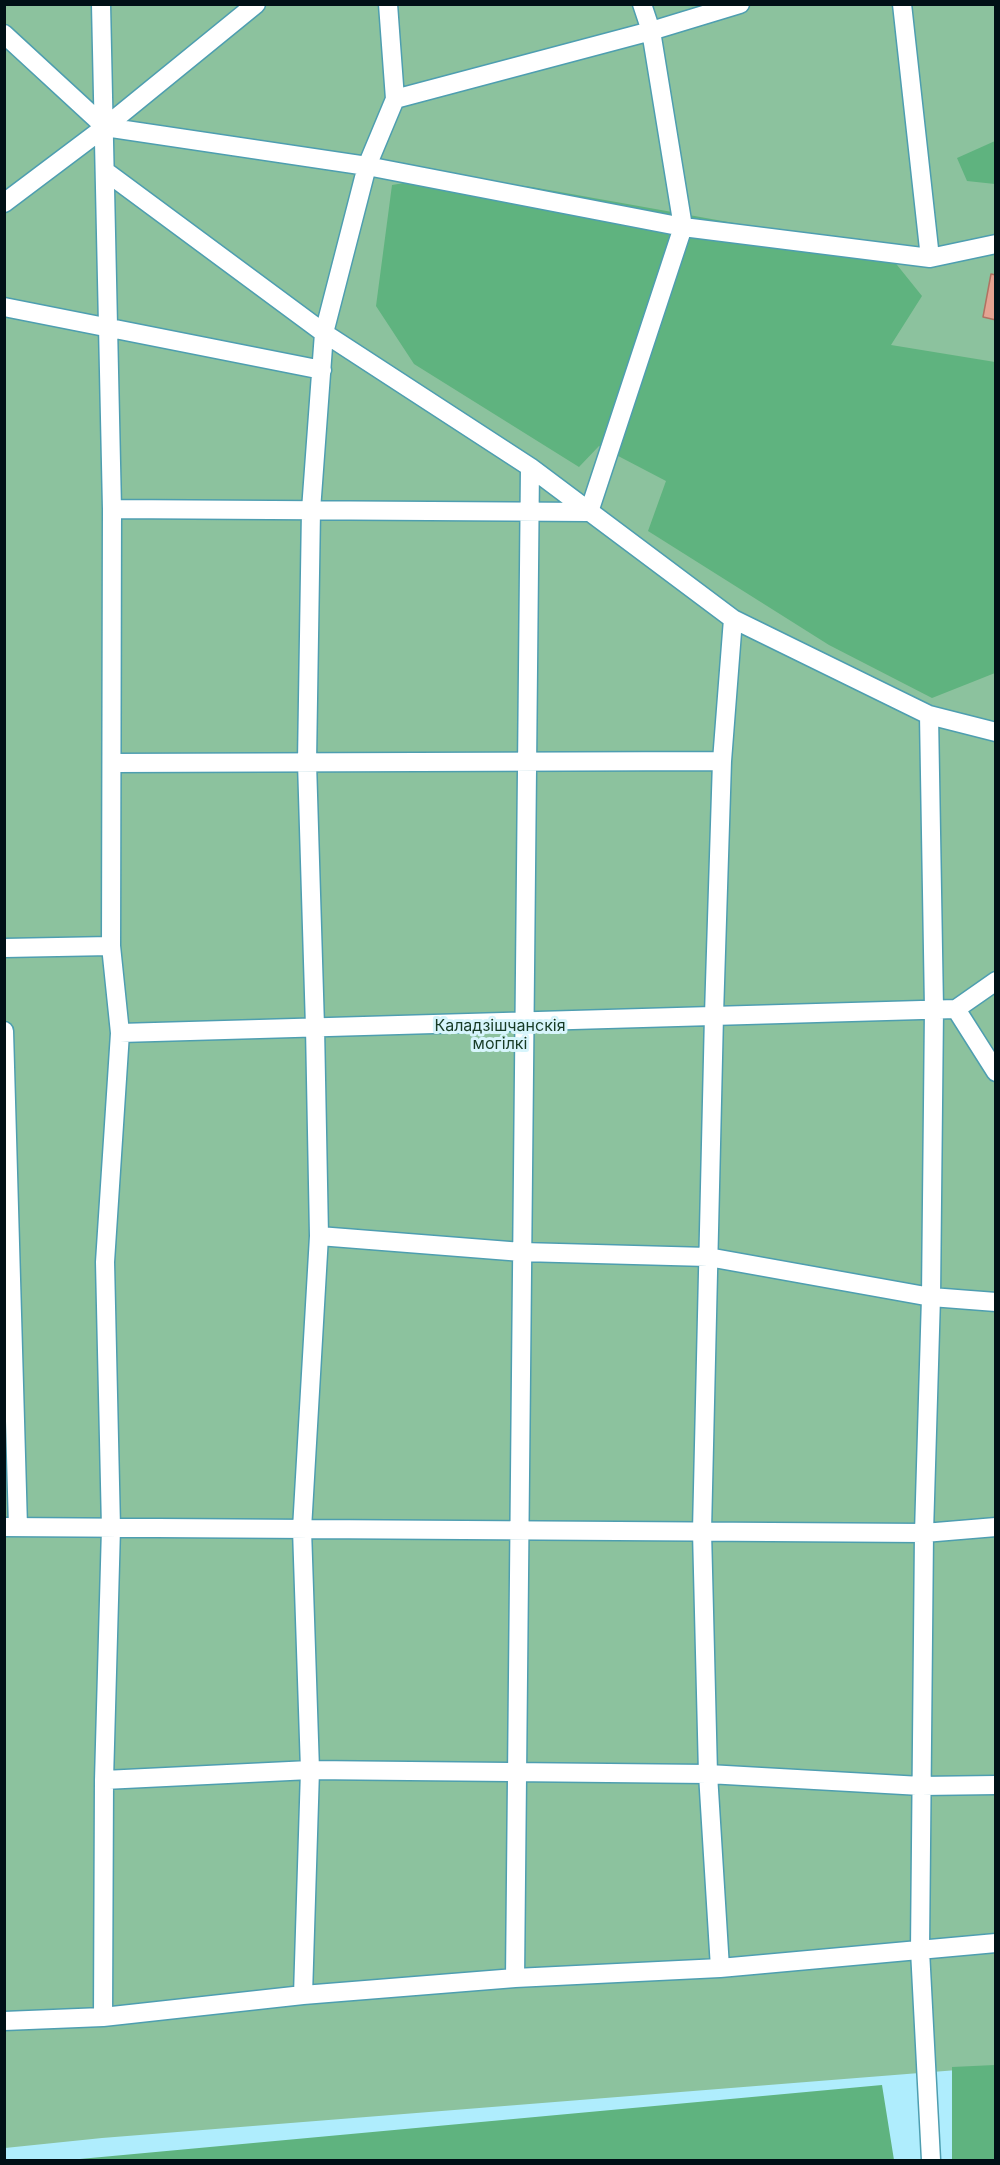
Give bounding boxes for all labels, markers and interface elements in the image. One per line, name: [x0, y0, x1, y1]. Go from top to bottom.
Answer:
park label: Каладзішчанскія могілкі: [434, 1016, 566, 1054]

